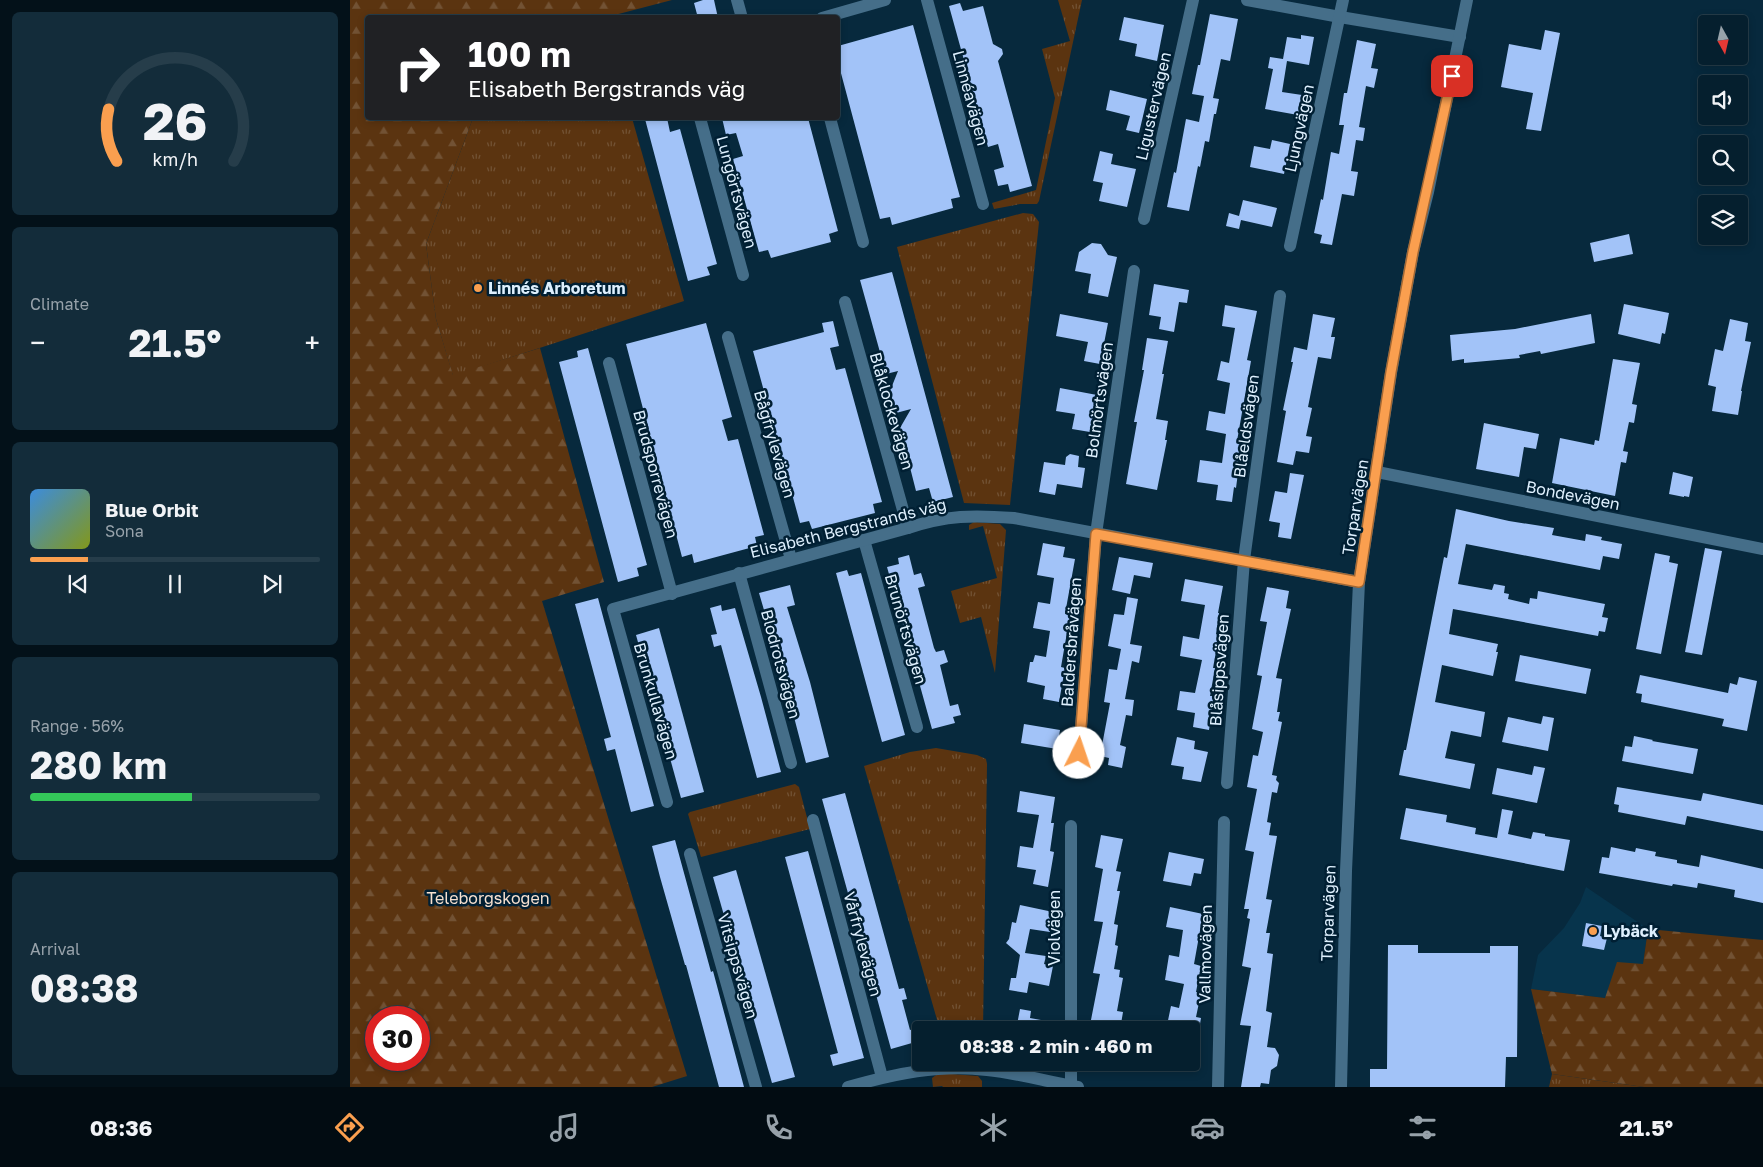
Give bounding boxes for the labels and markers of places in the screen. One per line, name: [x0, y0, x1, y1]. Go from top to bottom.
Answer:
pin: [1431, 55, 1473, 97]
place label: Linnés Arboretum: [488, 278, 626, 298]
marker: Linnés Arboretum: [472, 282, 484, 294]
place label: Lybäck: [1603, 921, 1659, 941]
marker: Lybäck: [1587, 925, 1599, 937]

